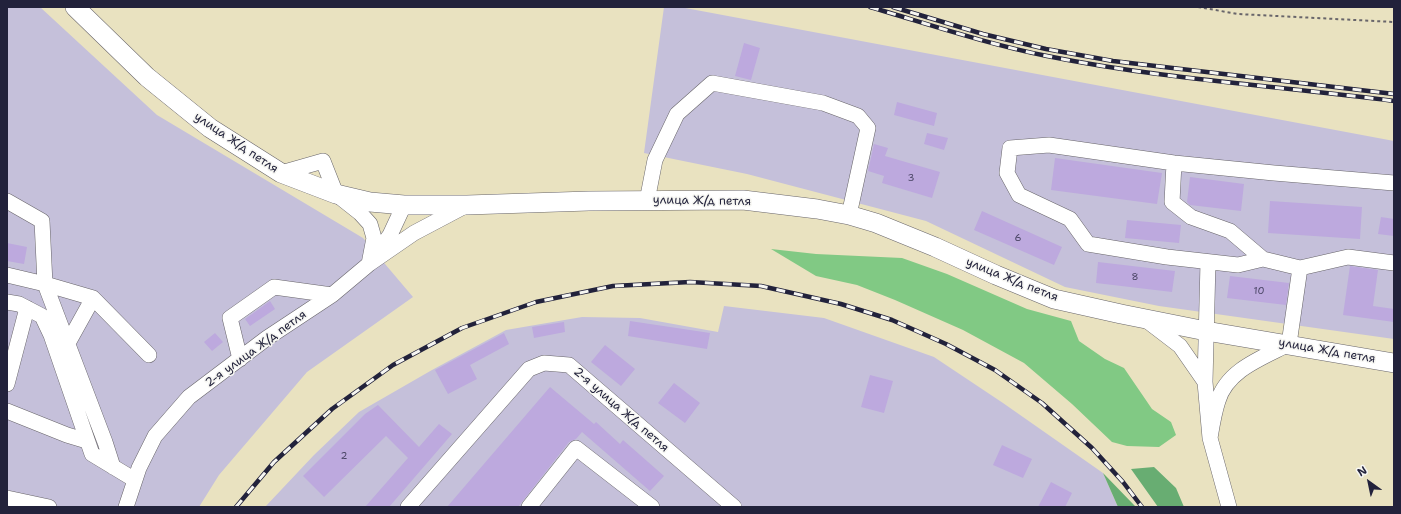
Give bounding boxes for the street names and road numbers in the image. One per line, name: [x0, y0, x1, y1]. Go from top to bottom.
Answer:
street label: улица Ж/д петля: [191, 110, 281, 176]
street label: улица Ж/д петля: [653, 193, 751, 209]
street label: улица Ж/д петля: [964, 255, 1060, 305]
street label: 2-я улица Ж/д петля: [203, 307, 309, 391]
street label: улица Ж/д петля: [1277, 335, 1377, 367]
street label: 2-я улица Ж/д петля: [570, 365, 672, 455]

